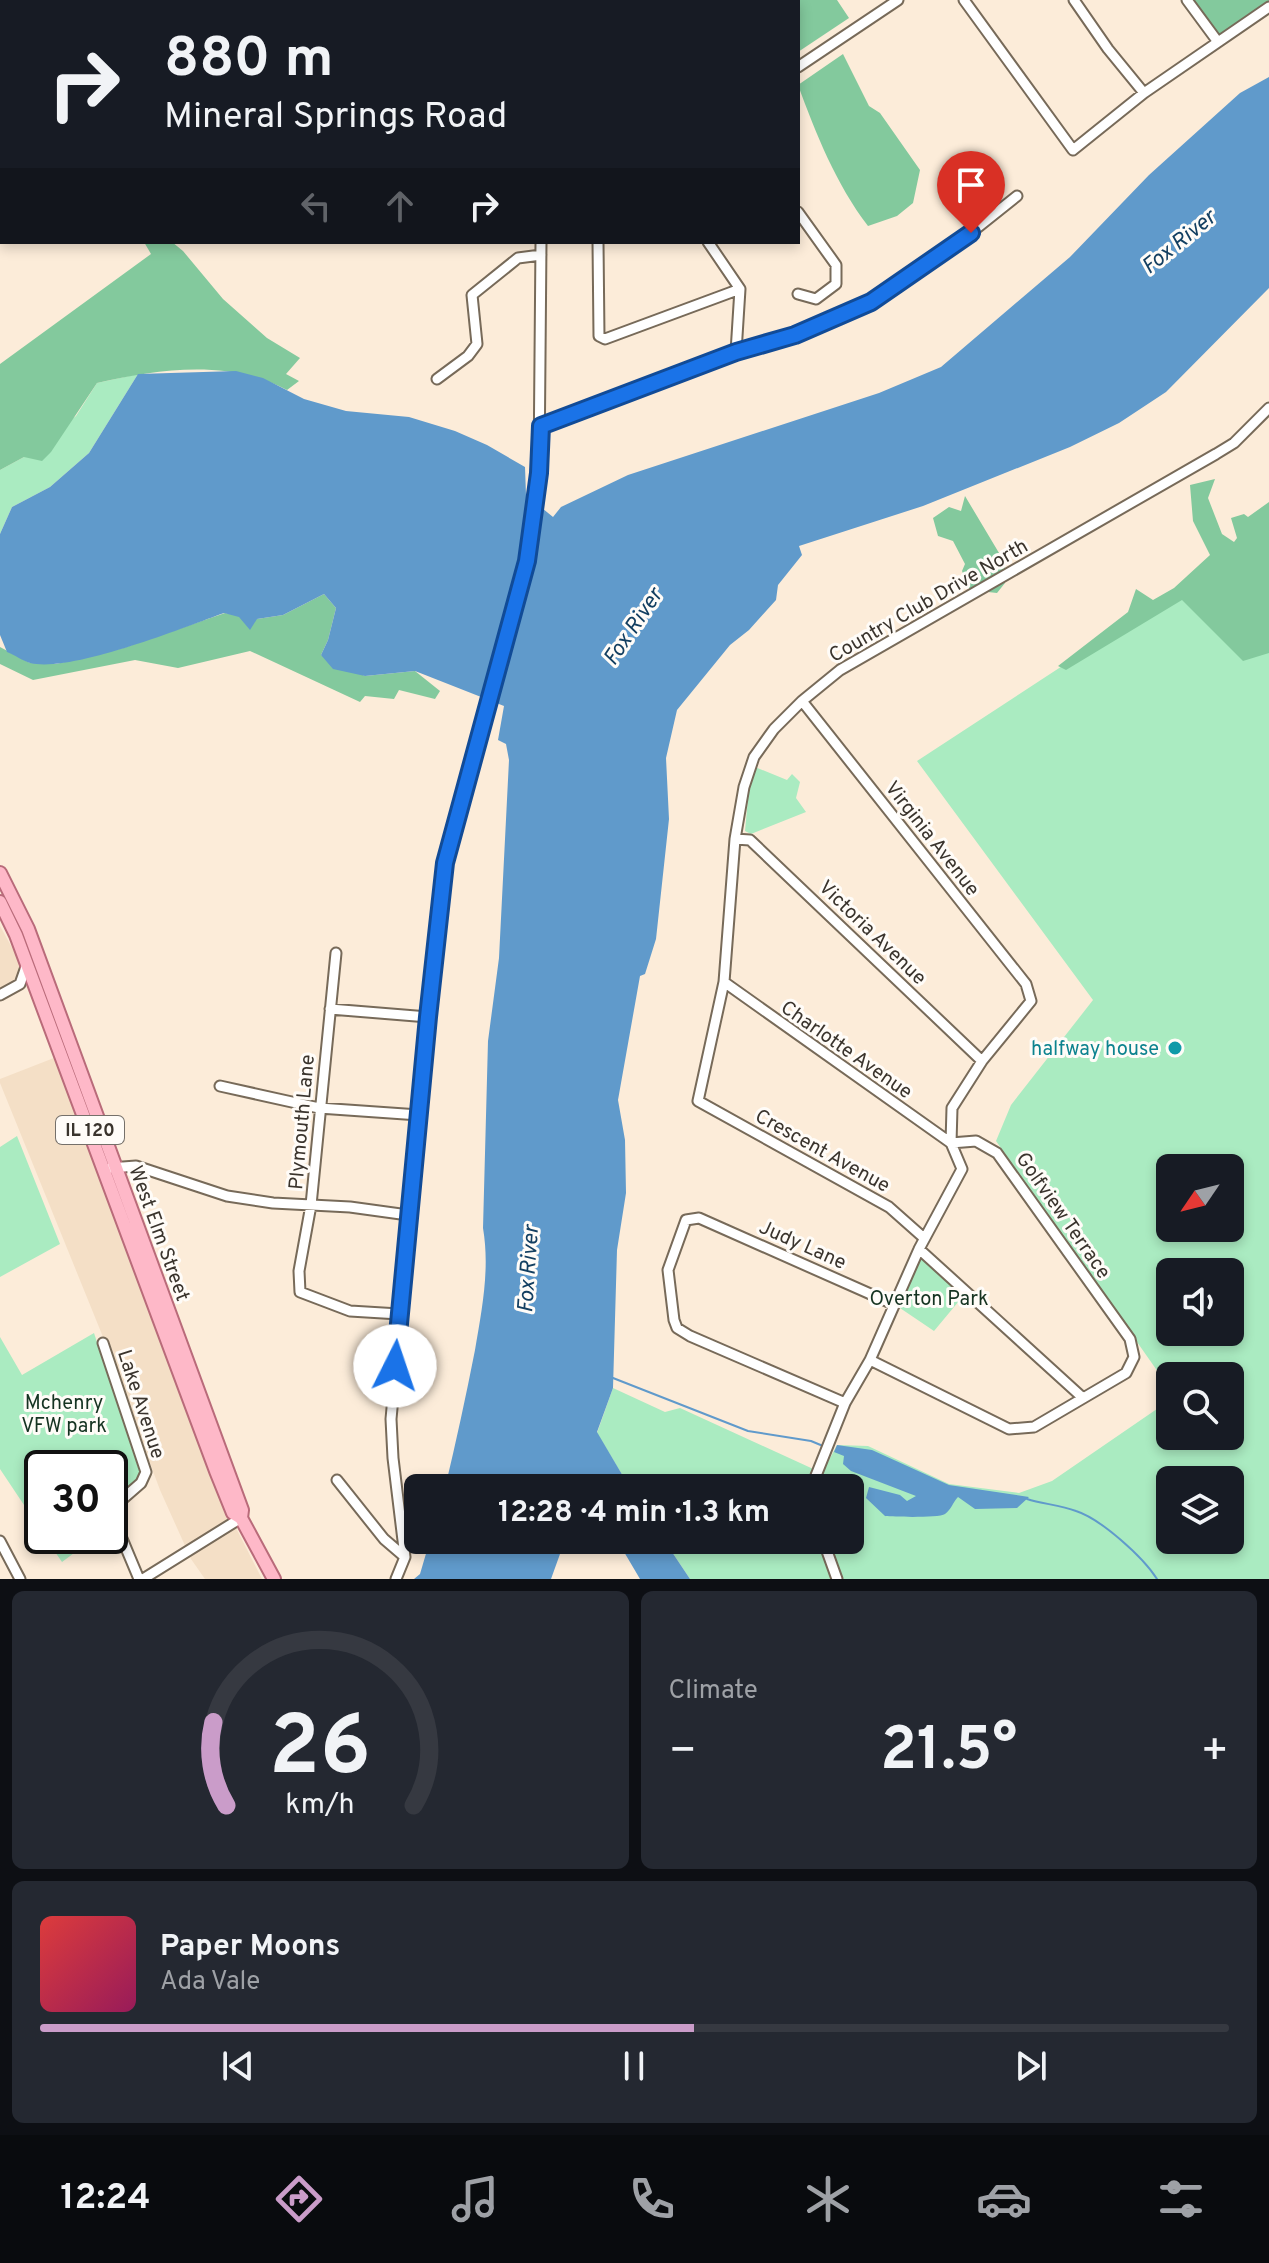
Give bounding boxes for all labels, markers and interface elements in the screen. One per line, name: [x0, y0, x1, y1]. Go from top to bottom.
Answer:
text: 880 m: [164, 26, 333, 96]
icon: right: [32, 32, 136, 136]
text: Mineral Springs Road: [164, 95, 507, 141]
pin: [937, 151, 1005, 233]
icon: arrive: [949, 163, 993, 207]
icon: left: [294, 184, 338, 228]
icon: ahead: [378, 184, 422, 228]
icon: right: [462, 184, 506, 228]
water label: Fox River: [1137, 204, 1223, 281]
street label: Country Club Drive North: [825, 534, 1033, 669]
water label: Fox River: [598, 582, 671, 671]
street label: Virginia Avenue: [878, 776, 985, 902]
street label: Victoria Avenue: [812, 875, 931, 992]
street label: Charlotte Avenue: [775, 996, 917, 1106]
place label: halfway house: [1031, 1037, 1159, 1063]
marker: halfway house: [1166, 1039, 1184, 1057]
street label: Plymouth Lane: [284, 1053, 322, 1191]
street label: Crescent Avenue: [750, 1104, 894, 1200]
road number: IL 120: [56, 1116, 124, 1144]
street label: Golfview Terrace: [1009, 1148, 1116, 1285]
north arrow: [1156, 1154, 1244, 1242]
map controls: [1156, 1154, 1244, 1554]
street label: West Elm Street: [122, 1162, 195, 1305]
street label: Judy Lane: [754, 1215, 850, 1277]
water label: Fox River: [513, 1223, 546, 1314]
button: sound: [1156, 1258, 1244, 1346]
park label: Overton Park: [869, 1287, 989, 1313]
position arrow: [353, 1324, 437, 1408]
street label: Lake Avenue: [110, 1347, 170, 1462]
button: search: [1156, 1362, 1244, 1450]
park label: Mchenry VFW park: [21, 1391, 107, 1440]
speed limit sign: 30: [24, 1450, 128, 1554]
button: layers: [1156, 1466, 1244, 1554]
text: 12:28 · 4 min · 1.3 km: [498, 1495, 770, 1532]
text: Climate: [669, 1675, 758, 1708]
text: 26: [269, 1699, 371, 1804]
text: 21.5°: [880, 1715, 1017, 1791]
text: −: [669, 1725, 697, 1781]
text: +: [1201, 1725, 1229, 1781]
text: km/h: [286, 1788, 355, 1824]
text: Paper Moons: [160, 1929, 340, 1966]
text: Ada Vale: [160, 1966, 260, 1999]
icon: previous: [216, 2044, 260, 2088]
icon: pause: [612, 2044, 656, 2088]
icon: next: [1009, 2044, 1053, 2088]
icon: directions: [271, 2171, 327, 2227]
icon: music: [447, 2171, 503, 2227]
icon: phone: [624, 2171, 680, 2227]
icon: climate: [800, 2171, 856, 2227]
icon: car: [976, 2171, 1032, 2227]
icon: filters: [1153, 2171, 1209, 2227]
text: 12:24: [60, 2176, 151, 2222]

